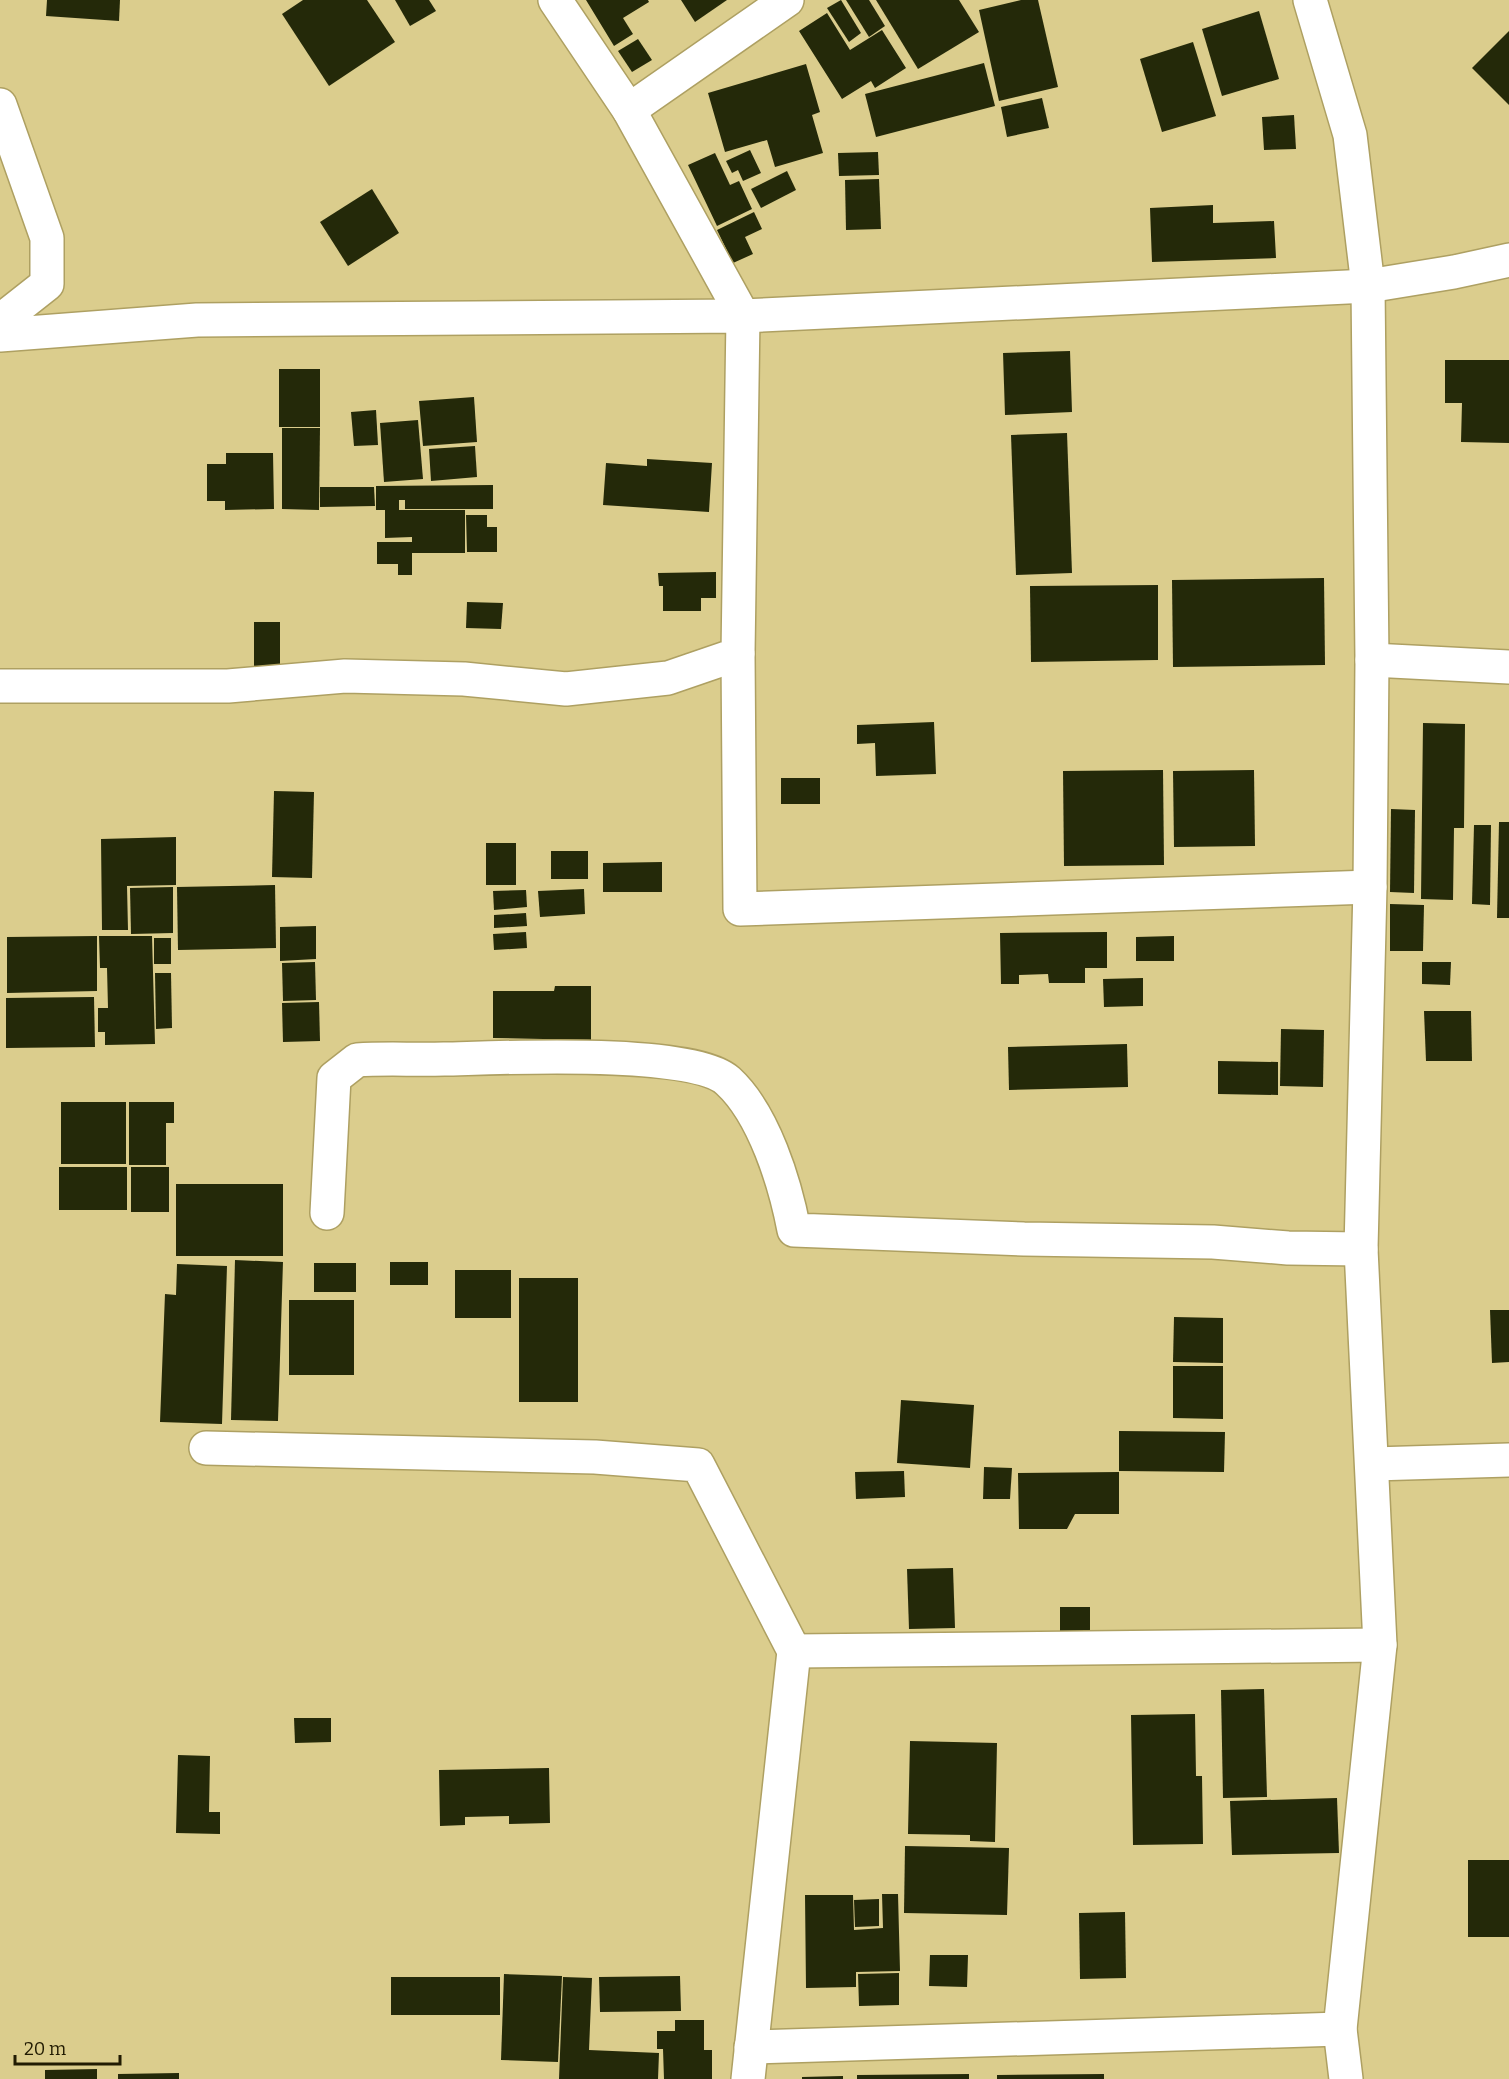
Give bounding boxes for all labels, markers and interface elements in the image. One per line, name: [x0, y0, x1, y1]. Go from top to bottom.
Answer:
scale bar: [15, 2028, 120, 2066]
text: 20 m: [24, 2038, 66, 2060]

